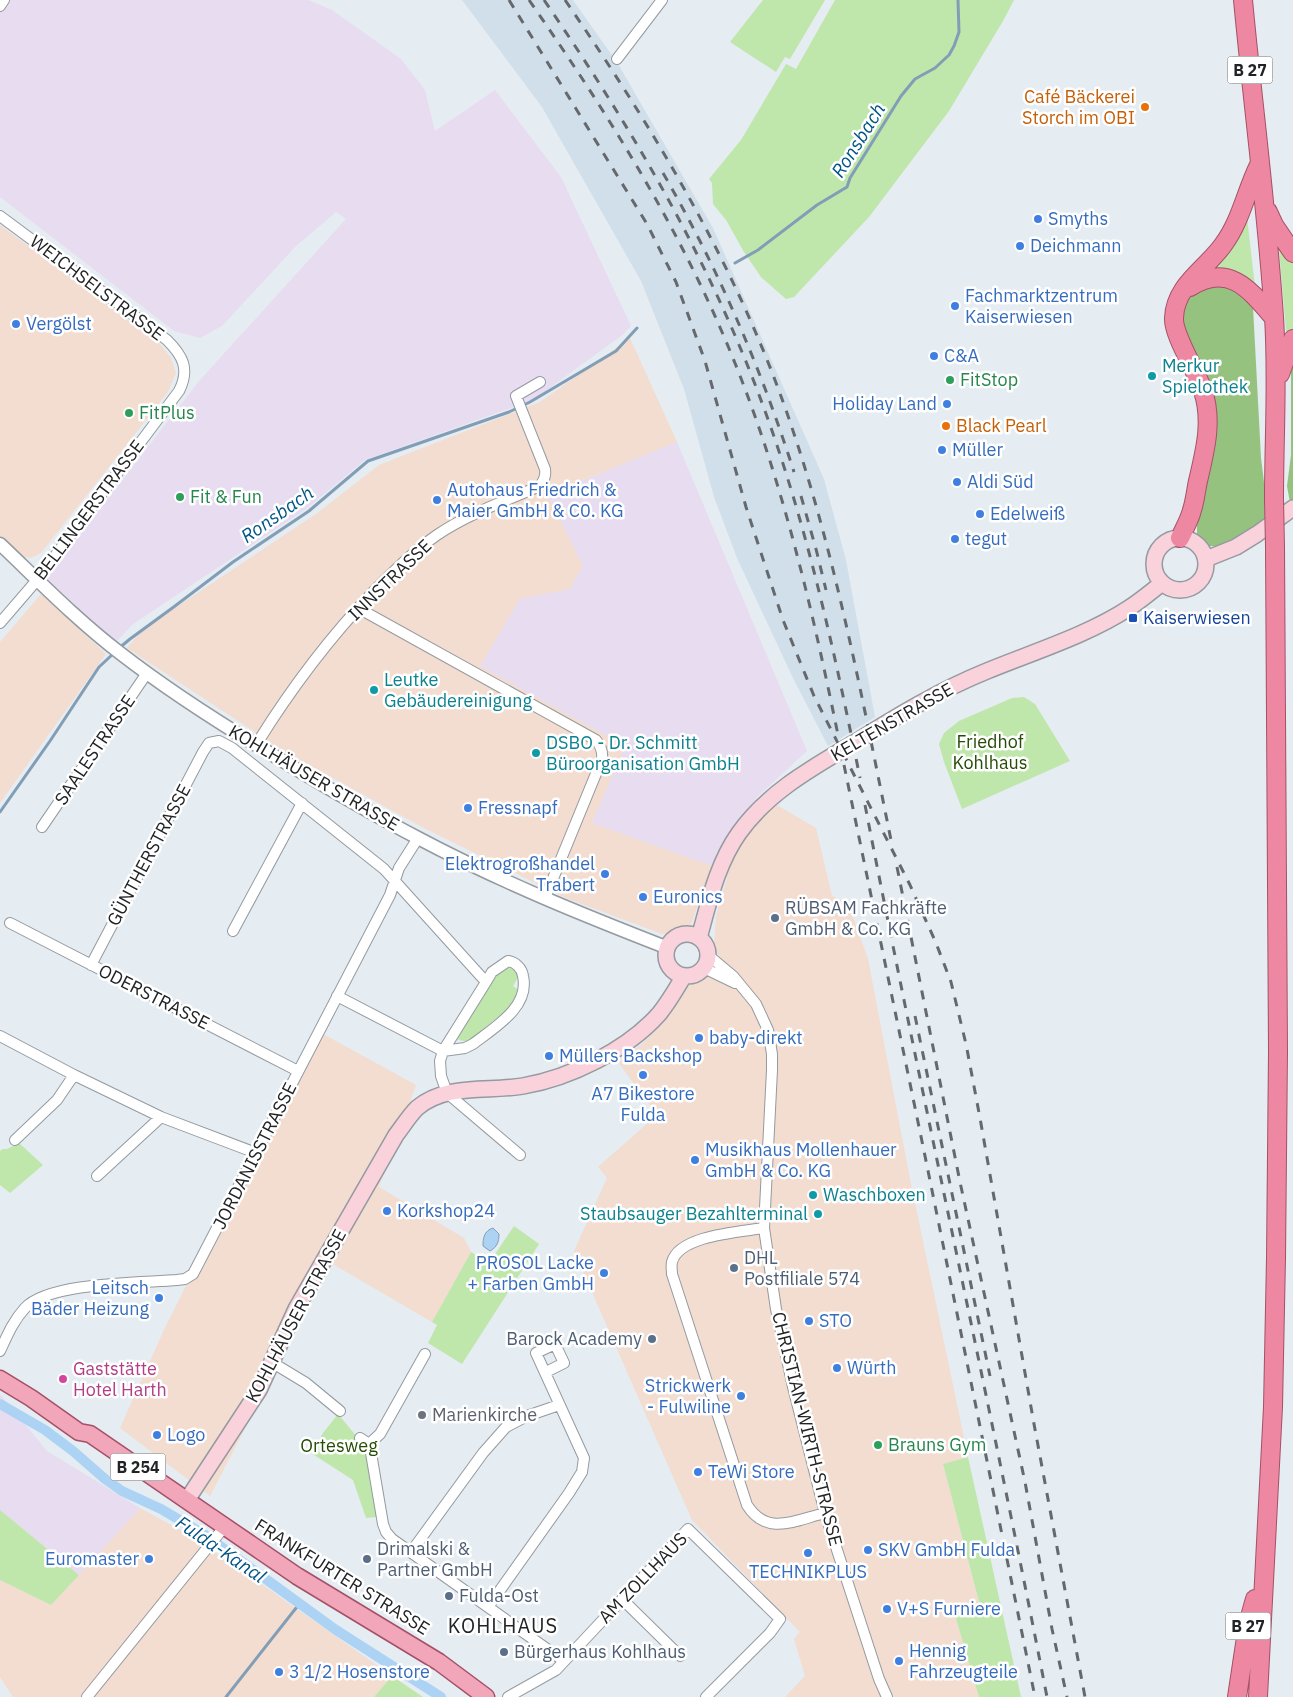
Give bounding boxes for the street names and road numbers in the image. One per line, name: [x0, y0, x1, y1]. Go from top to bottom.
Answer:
road number: B 27: [1228, 56, 1272, 84]
street label: WEICHSELSTRASSE: [26, 230, 169, 346]
street label: BELLINGERSTRASSE: [28, 435, 149, 584]
street label: INNSTRASSE: [343, 534, 436, 625]
street label: KELTENSTRASSE: [826, 677, 957, 766]
street label: SAALESTRASSE: [49, 690, 140, 809]
street label: KOHLHÄUSER STRASSE: [225, 719, 404, 836]
street label: GÜNTHERSTRASSE: [101, 780, 196, 930]
street label: ODERSTRASSE: [95, 959, 214, 1034]
street label: JORDANISSTRASSE: [208, 1078, 302, 1233]
street label: KOHLHÄUSER STRASSE: [240, 1225, 351, 1406]
street label: CHRISTIAN-WIRTH-STRASSE: [767, 1309, 848, 1548]
road number: B 254: [110, 1454, 166, 1480]
street label: FRANKFURTER STRASSE: [251, 1513, 434, 1640]
street label: AM ZOLLHAUS: [593, 1527, 692, 1628]
road number: B 27: [1226, 1612, 1270, 1640]

